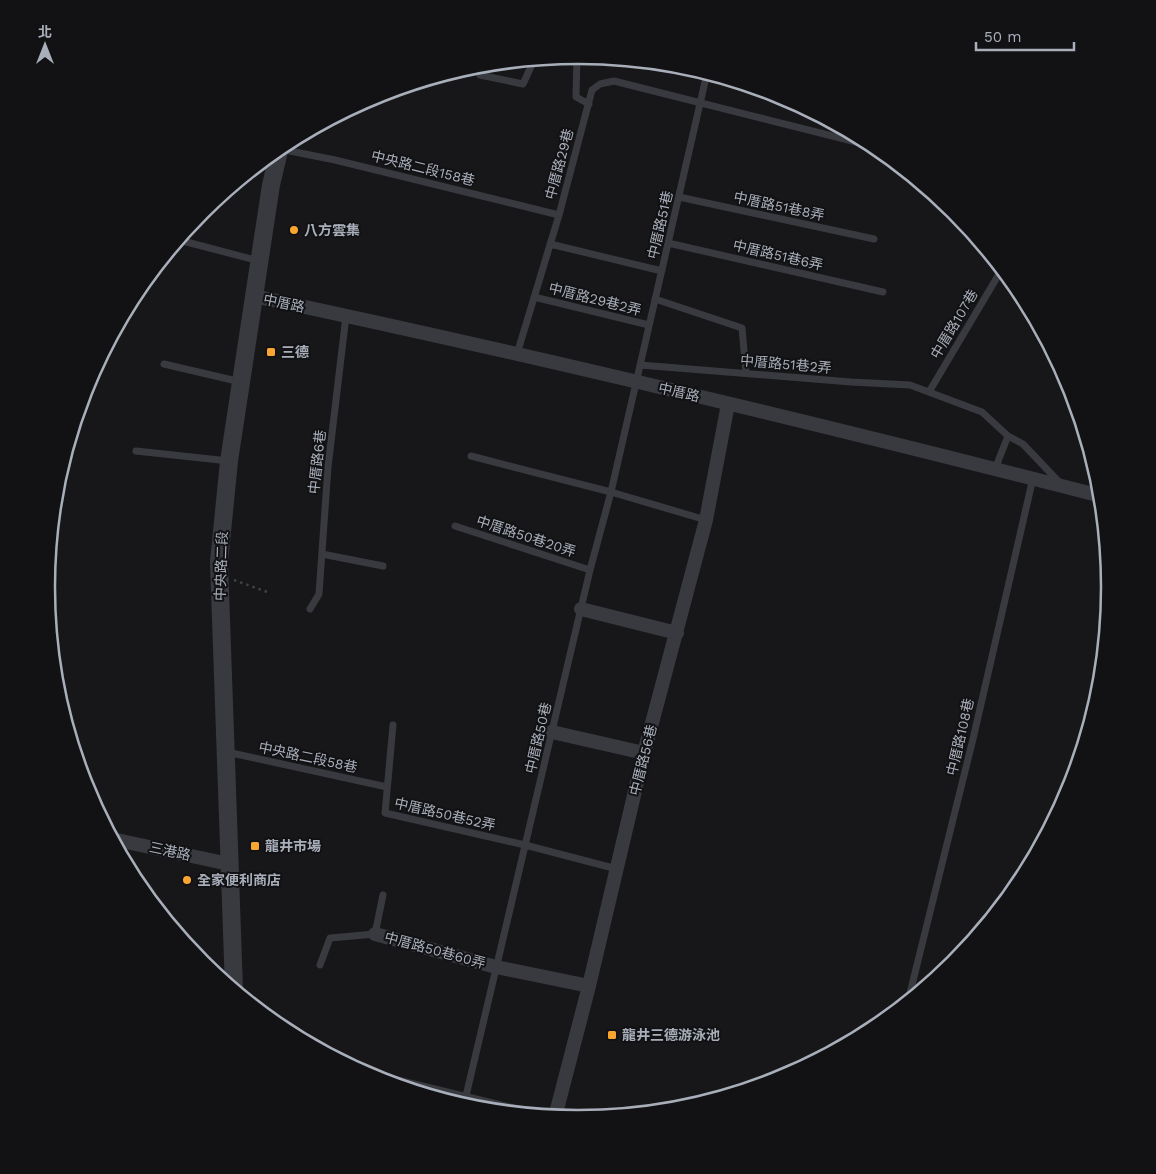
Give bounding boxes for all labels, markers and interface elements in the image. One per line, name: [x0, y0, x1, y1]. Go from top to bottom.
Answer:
north arrow: [20, 20, 70, 70]
scale bar: [976, 20, 1074, 52]
text: 北: [38, 24, 52, 40]
text: 50 m: [984, 28, 1021, 46]
street label: 中厝路29巷: [542, 127, 576, 201]
street label: 中央路二段158巷: [370, 147, 476, 189]
street label: 中厝路51巷: [644, 189, 676, 261]
street label: 中厝路51巷8弄: [732, 189, 826, 223]
place label: 八方雲集: [304, 222, 360, 238]
marker: 八方雲集: [288, 224, 300, 236]
street label: 中厝路51巷6弄: [731, 237, 825, 273]
street label: 中厝路29巷2弄: [547, 280, 643, 318]
street label: 中厝路107巷: [927, 287, 981, 361]
street label: 中厝路: [262, 291, 306, 315]
place label: 三德: [281, 344, 309, 360]
marker: 三德: [265, 346, 277, 358]
street label: 中厝路51巷2弄: [740, 352, 832, 376]
street label: 中厝路: [657, 379, 701, 405]
street label: 中厝路6巷: [306, 429, 328, 495]
street label: 中厝路50巷20弄: [474, 512, 578, 560]
street label: 中央路二段: [212, 531, 230, 601]
street label: 中厝路108巷: [943, 697, 977, 777]
street label: 中厝路50巷: [522, 701, 554, 775]
street label: 中厝路56巷: [626, 723, 660, 797]
street label: 中央路二段58巷: [257, 739, 359, 775]
street label: 中厝路50巷52弄: [393, 795, 497, 833]
place label: 龍井市場: [265, 838, 321, 854]
street label: 三港路: [148, 839, 192, 863]
marker: 龍井市場: [249, 840, 261, 852]
place label: 全家便利商店: [197, 872, 281, 888]
marker: 全家便利商店: [181, 874, 193, 886]
street label: 中厝路50巷60弄: [383, 929, 487, 971]
place label: 龍井三德游泳池: [622, 1027, 720, 1043]
marker: 龍井三德游泳池: [606, 1029, 618, 1041]

